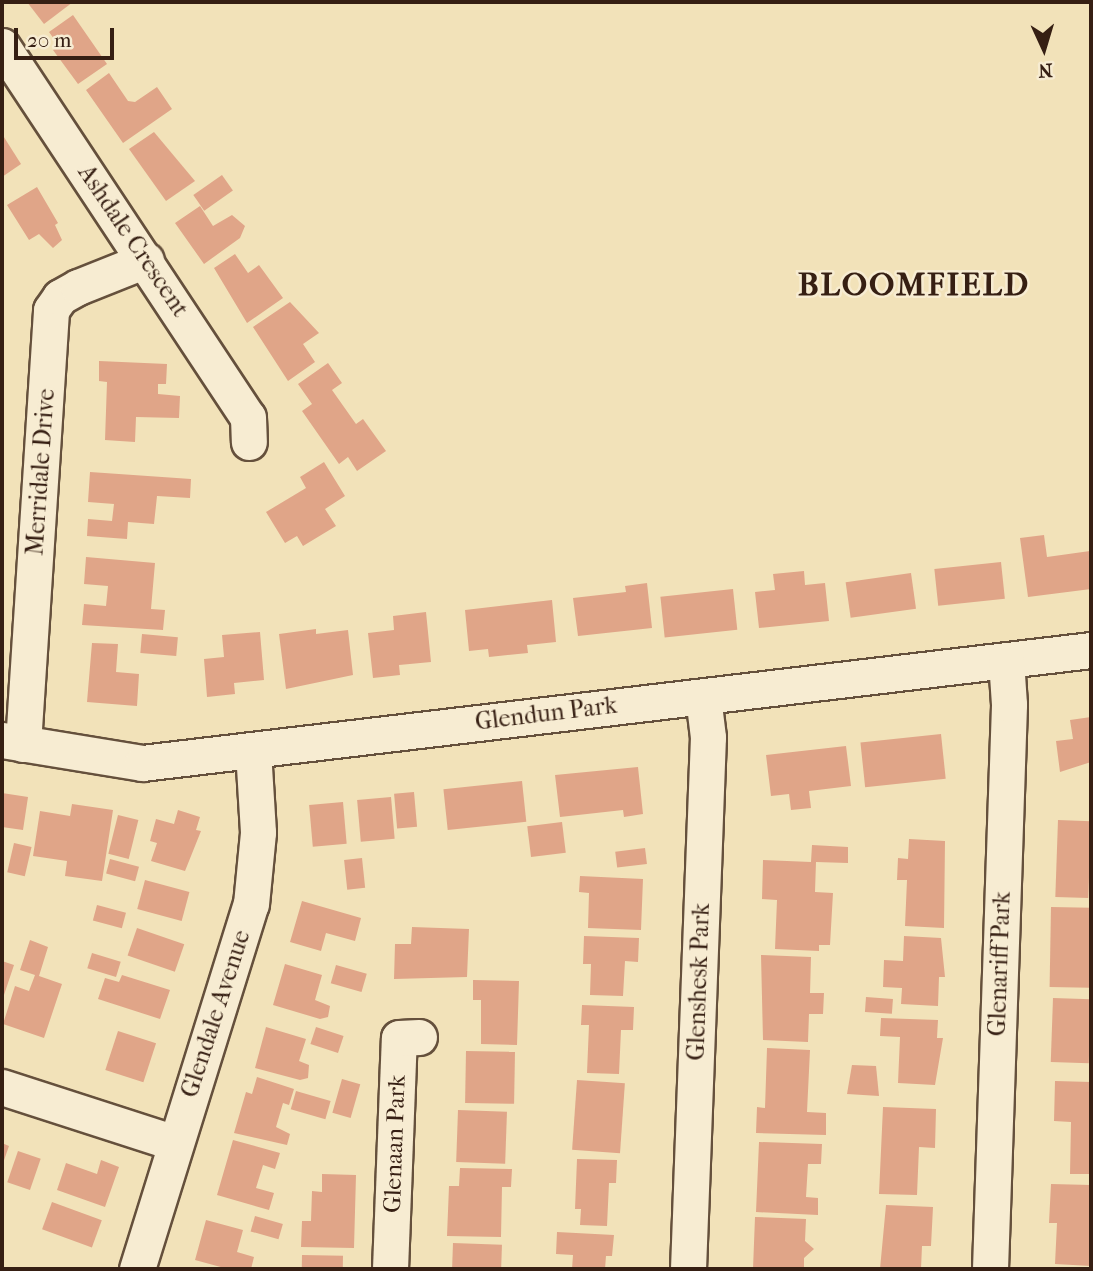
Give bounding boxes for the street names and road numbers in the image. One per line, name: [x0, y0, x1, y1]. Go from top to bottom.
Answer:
street label: Ashdale Crescent: [72, 160, 194, 322]
street label: Merridale Drive: [21, 388, 61, 556]
street label: Glendun Park: [474, 691, 618, 737]
street label: Glenariff Park: [983, 891, 1017, 1037]
street label: Glenshesk Park: [682, 903, 716, 1061]
street label: Glendale Avenue: [175, 927, 257, 1101]
street label: Glenaan Park: [378, 1074, 412, 1214]

